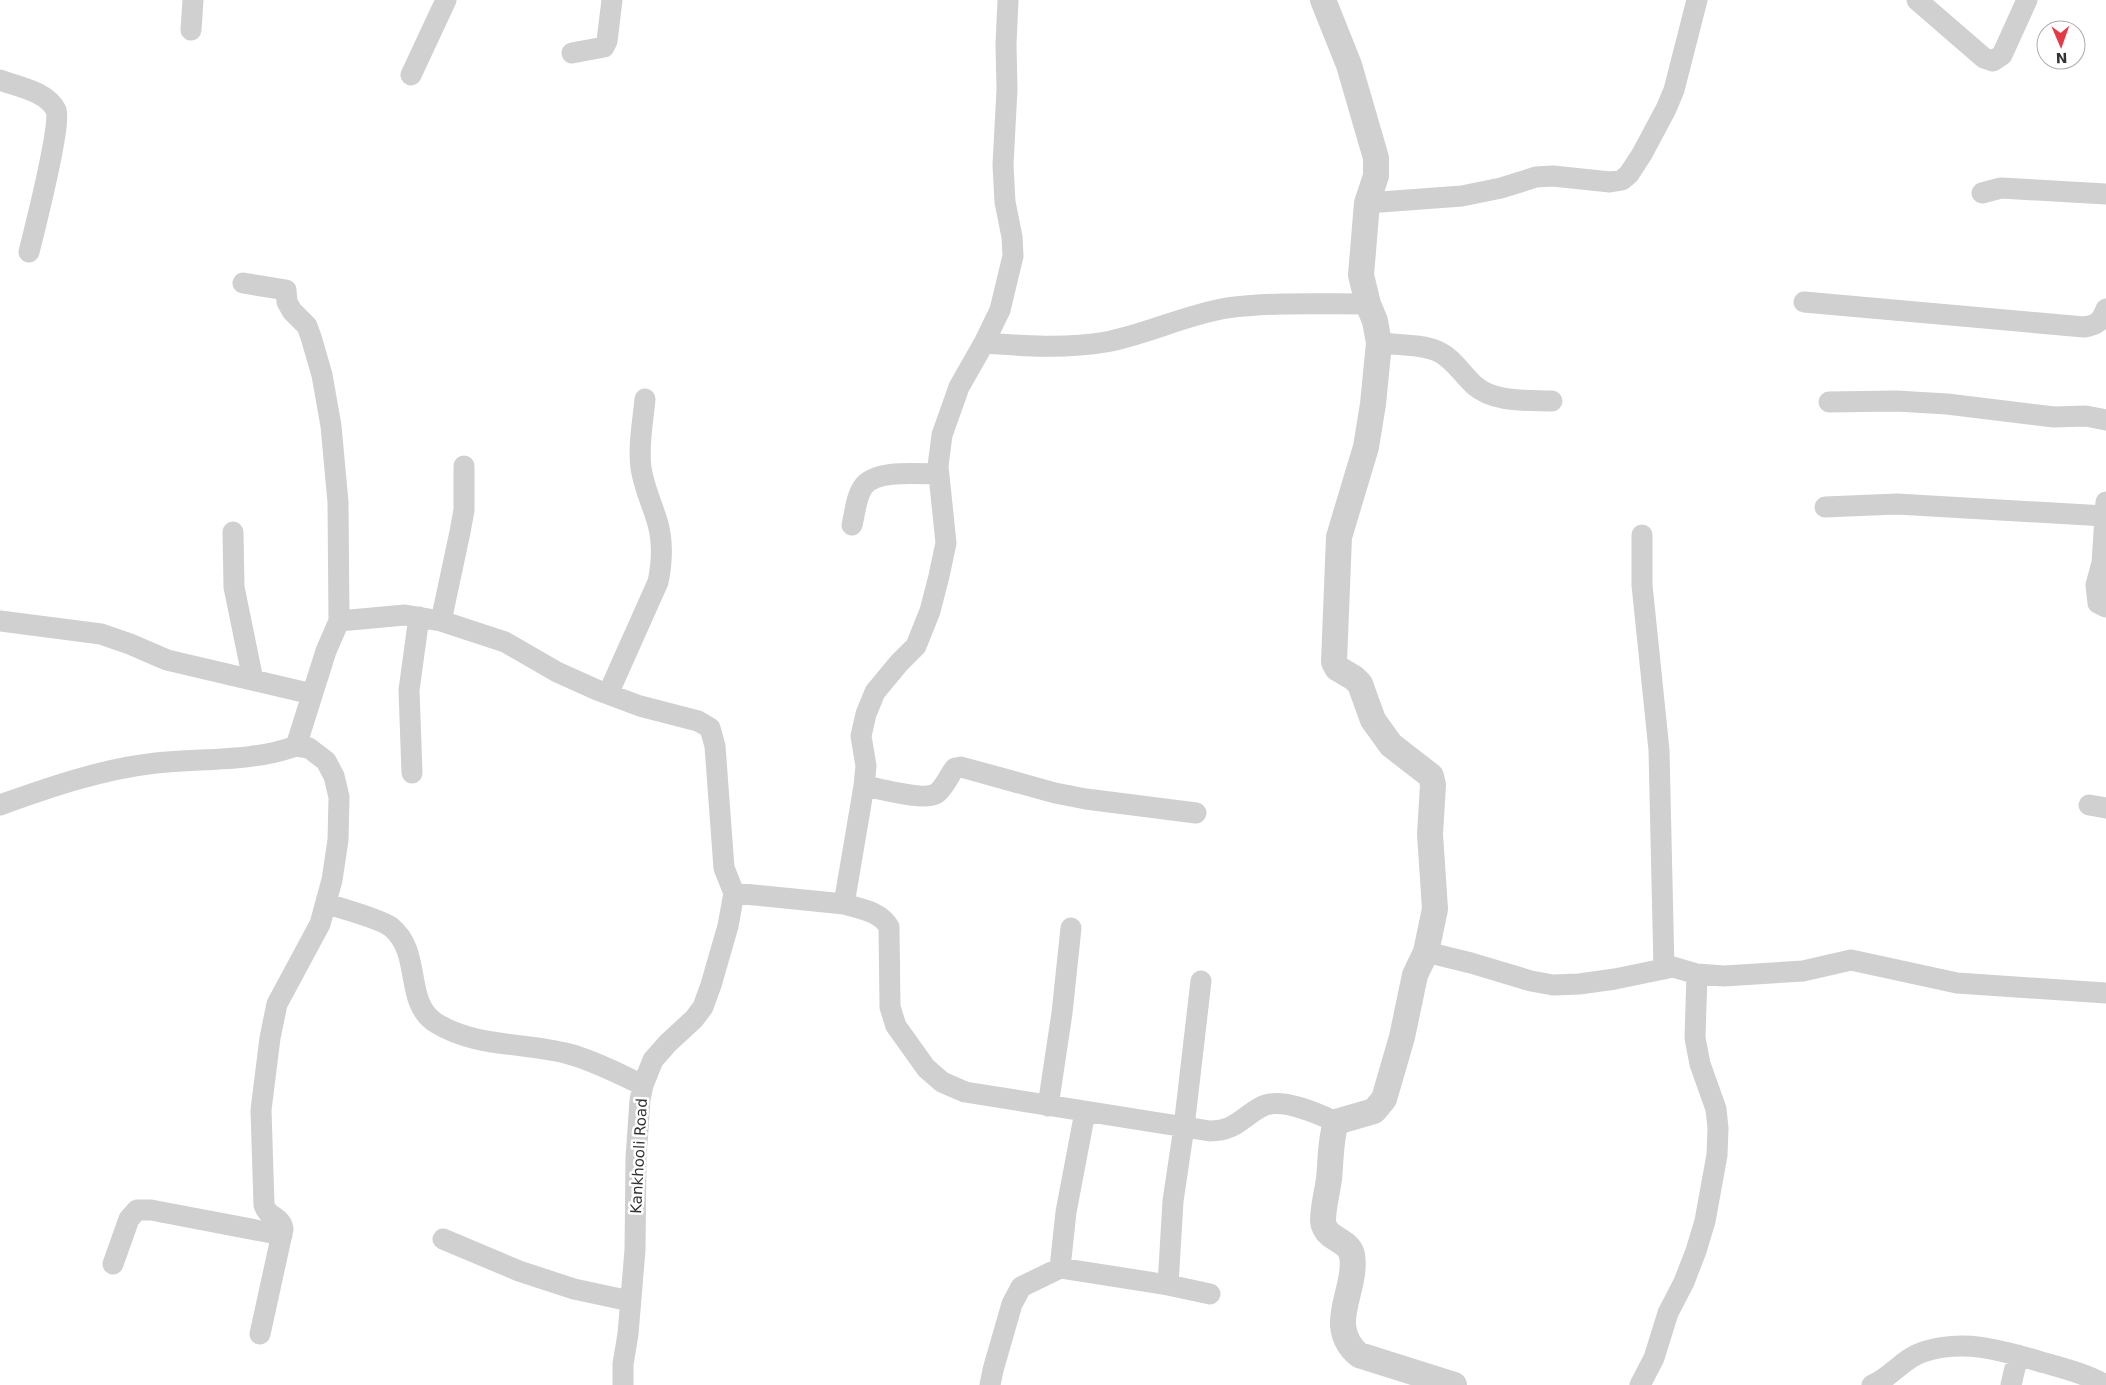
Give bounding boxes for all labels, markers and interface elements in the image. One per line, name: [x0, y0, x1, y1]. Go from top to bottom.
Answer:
north arrow: [2036, 20, 2086, 70]
text: N: [2055, 50, 2068, 66]
street label: Kankhooli Road: [627, 1098, 651, 1214]

